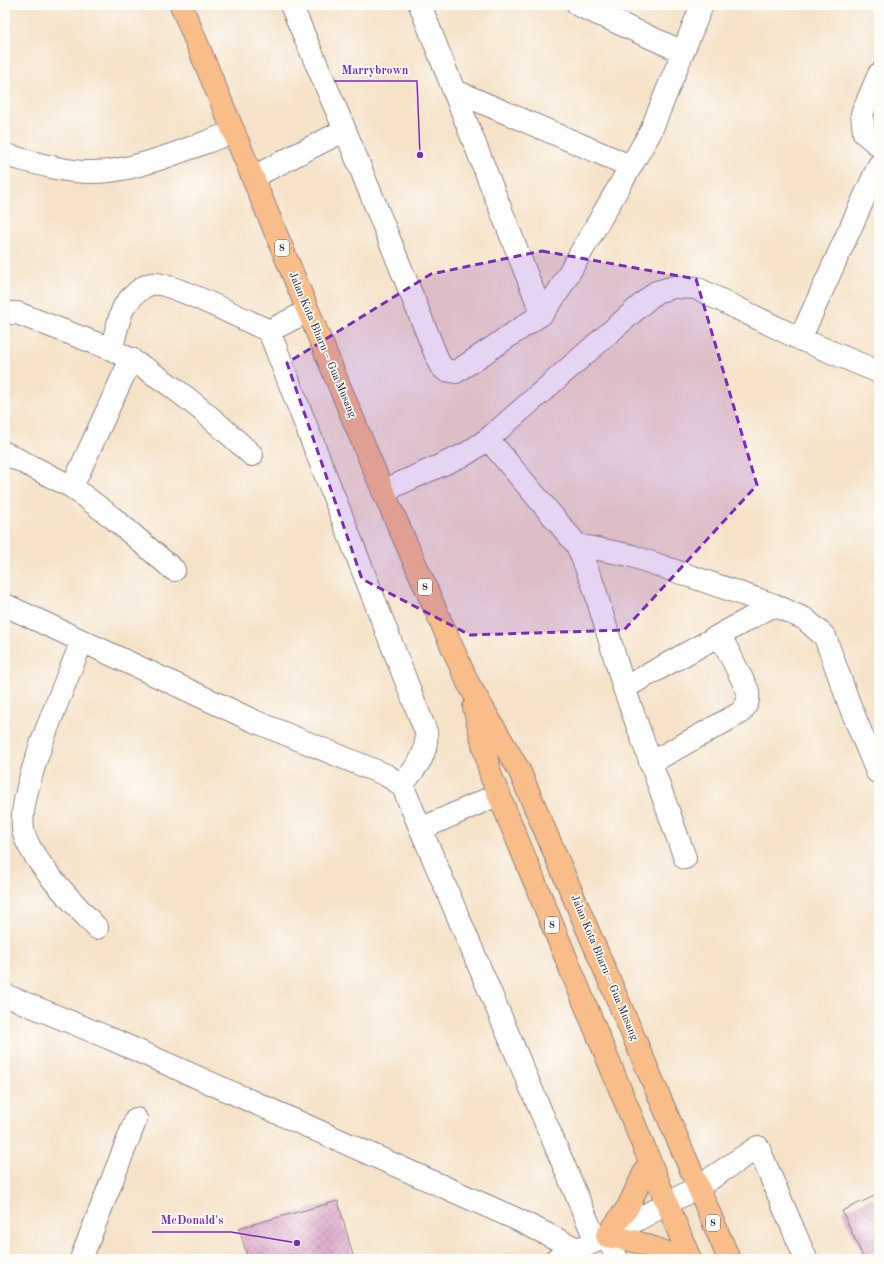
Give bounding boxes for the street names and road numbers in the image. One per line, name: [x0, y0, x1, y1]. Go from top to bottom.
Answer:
road number: 8: [275, 240, 289, 256]
street label: Jalan Kota Bharu – Gua Musang: [286, 271, 358, 419]
road number: 8: [418, 579, 432, 595]
street label: Jalan Kota Bharu – Gua Musang: [568, 894, 640, 1042]
road number: 8: [545, 917, 559, 933]
road number: 8: [706, 1215, 720, 1231]

